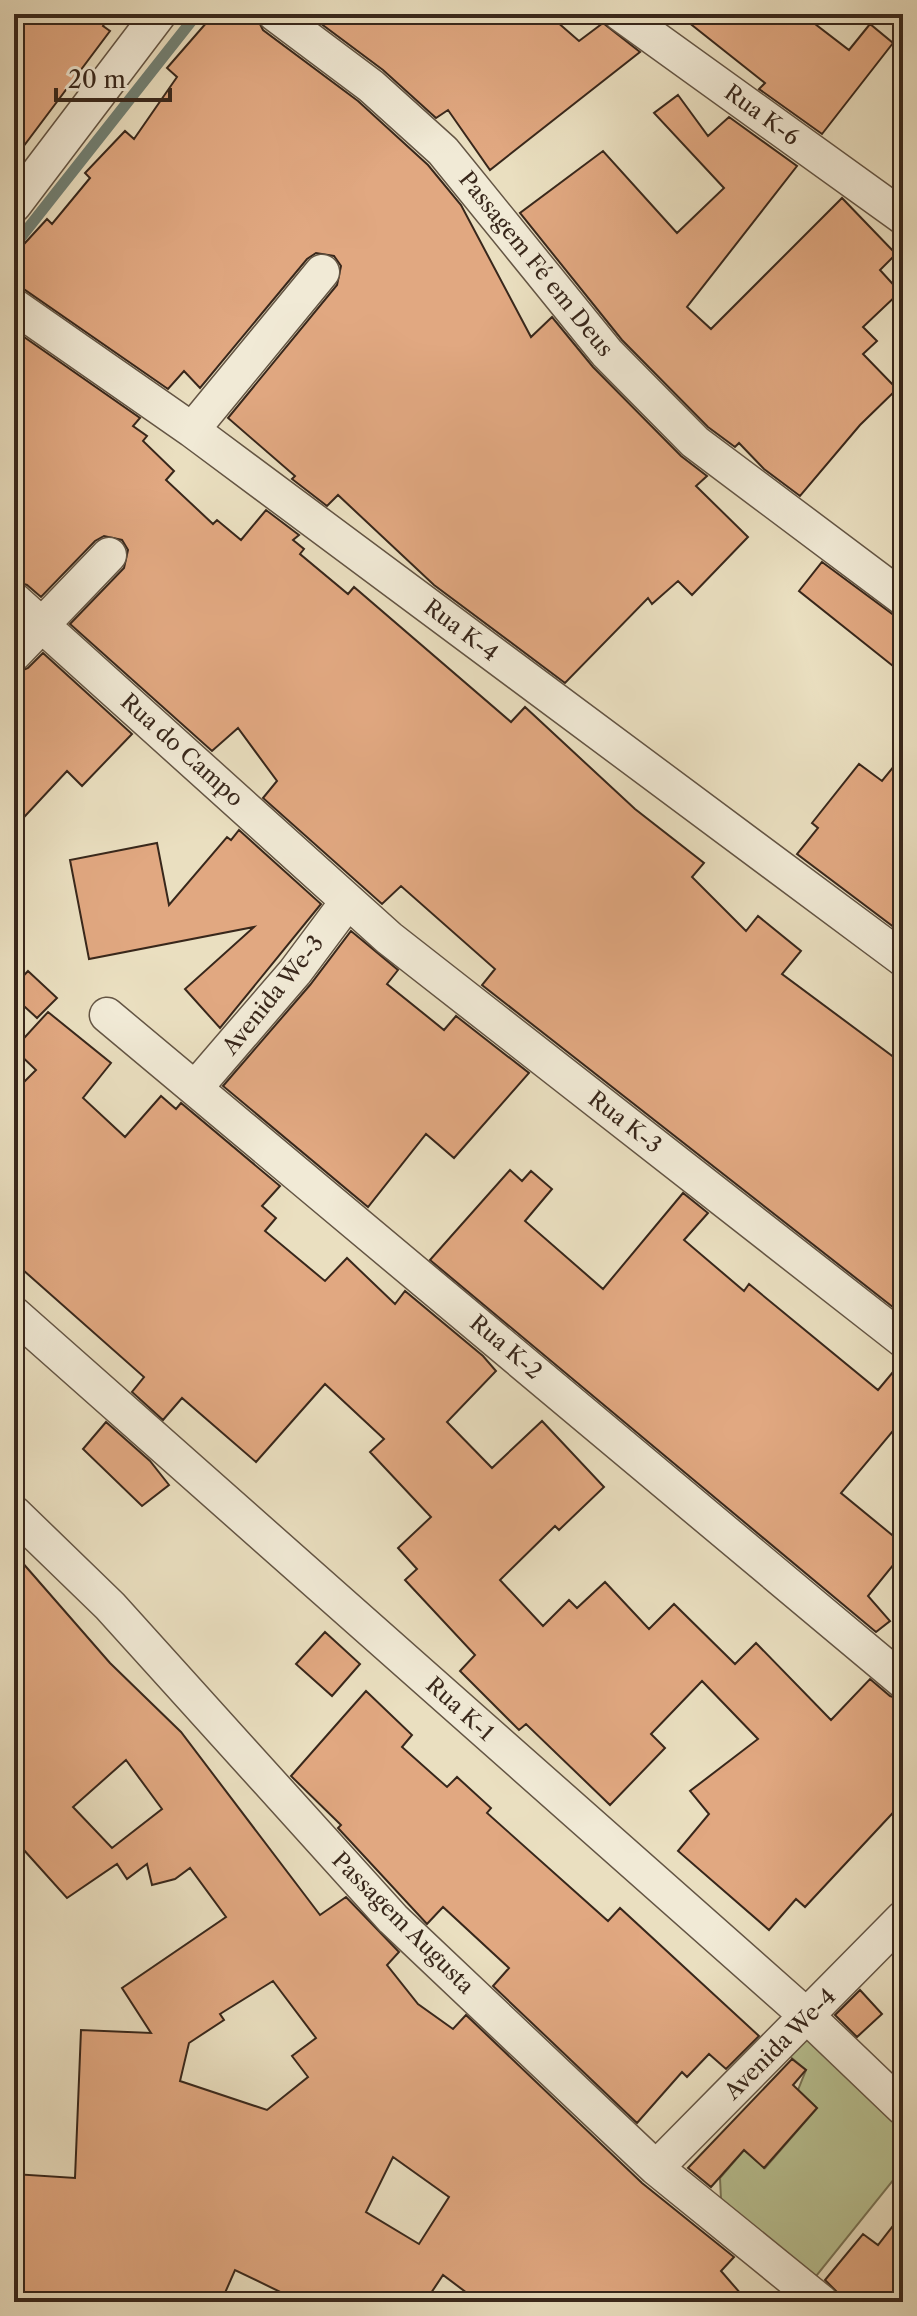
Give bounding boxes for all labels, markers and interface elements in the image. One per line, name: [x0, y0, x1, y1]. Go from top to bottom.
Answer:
scale bar: [56, 52, 170, 102]
text: 20 m: [68, 65, 126, 94]
street label: Rua K-6: [719, 79, 805, 151]
street label: Passagem Fé em Deus: [453, 166, 619, 362]
street label: Rua K-4: [419, 593, 503, 667]
street label: Rua do Campo: [115, 688, 249, 812]
street label: Avenida We-3: [216, 930, 329, 1061]
street label: Rua K-3: [583, 1085, 667, 1159]
street label: Rua K-2: [464, 1309, 548, 1385]
street label: Rua K-1: [420, 1671, 500, 1747]
street label: Passagem Augusta: [326, 1846, 480, 2000]
street label: Avenida We-4: [718, 1983, 841, 2106]

